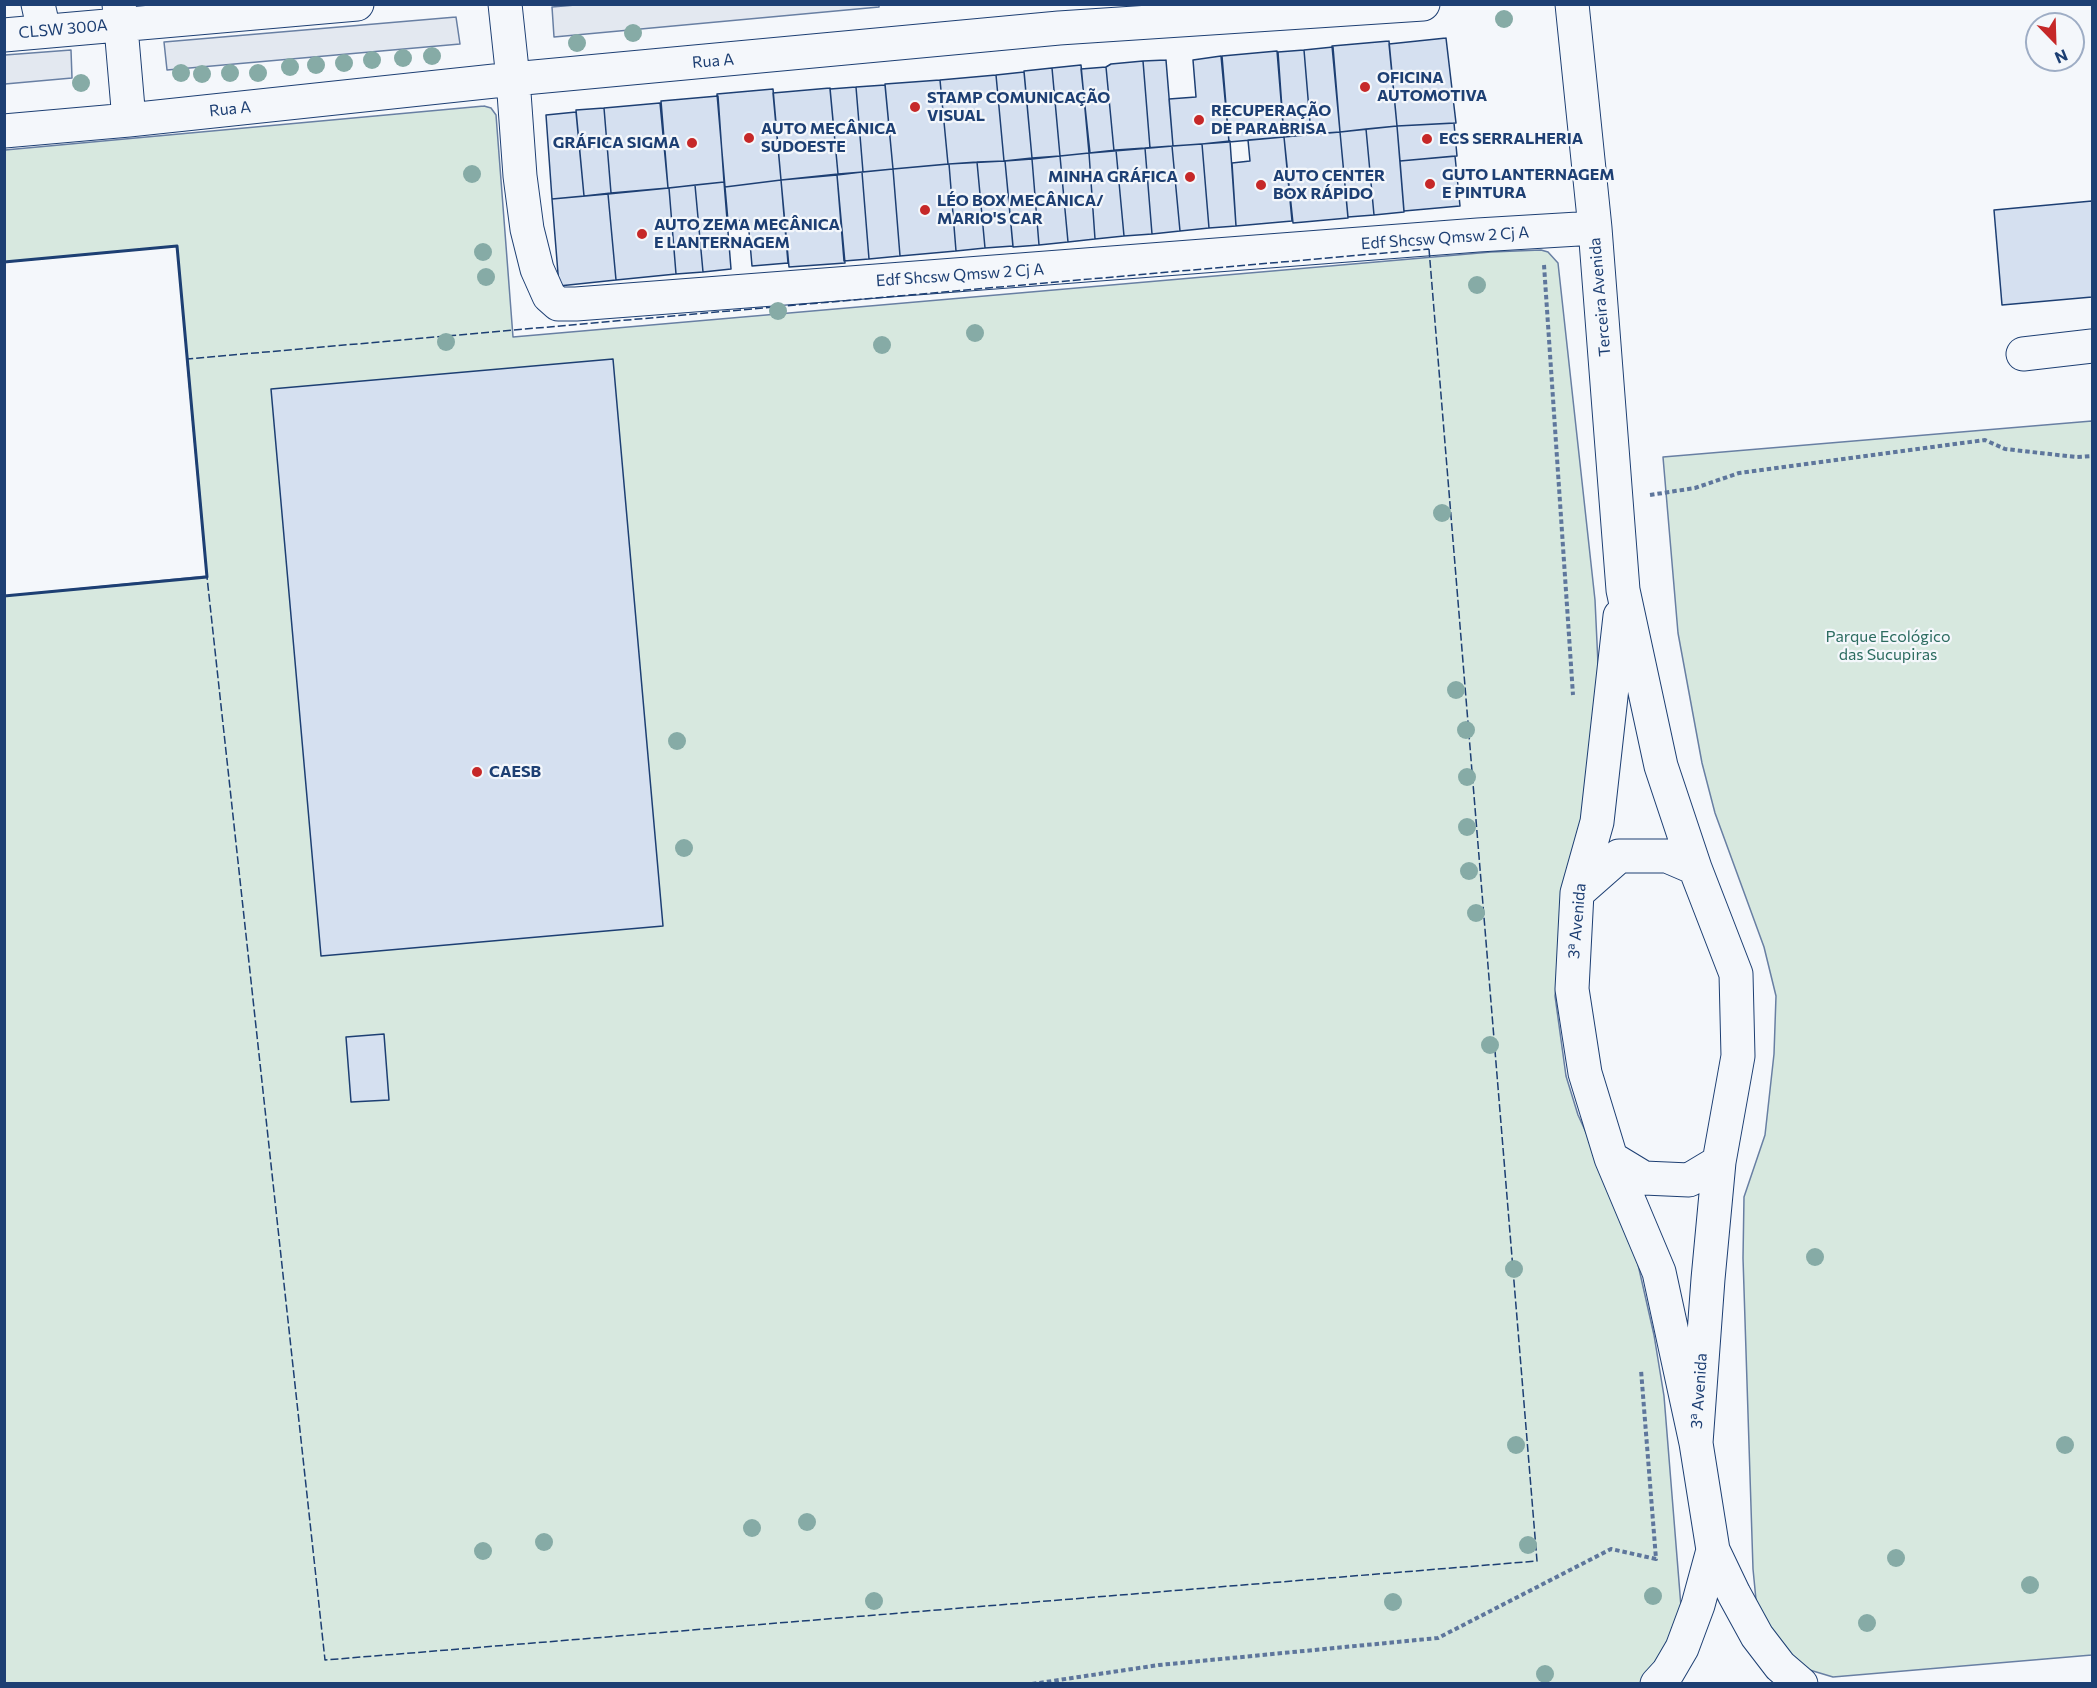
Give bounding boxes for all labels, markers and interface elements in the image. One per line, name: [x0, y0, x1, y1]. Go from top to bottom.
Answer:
north arrow: [2025, 12, 2085, 72]
street label: CLSW 300A: [18, 16, 108, 42]
text: N: [2052, 46, 2071, 68]
street label: Rua A: [691, 50, 735, 72]
place label: OFICINA AUTOMOTIVA: [1377, 68, 1487, 106]
marker: OFICINA AUTOMOTIVA: [1358, 80, 1372, 94]
place label: STAMP COMUNICAÇÃO VISUAL: [927, 88, 1110, 126]
street label: Rua A: [208, 97, 252, 121]
marker: STAMP COMUNICAÇÃO VISUAL: [908, 100, 922, 114]
place label: RECUPERAÇÃO DE PARABRISA: [1211, 101, 1331, 139]
marker: RECUPERAÇÃO DE PARABRISA: [1192, 113, 1206, 127]
place label: AUTO MECÂNICA SUDOESTE: [761, 119, 897, 157]
place label: ECS SERRALHERIA: [1439, 129, 1583, 149]
marker: AUTO MECÂNICA SUDOESTE: [742, 131, 756, 145]
marker: ECS SERRALHERIA: [1420, 132, 1434, 146]
place label: GRÁFICA SIGMA: [553, 133, 680, 153]
marker: GRÁFICA SIGMA: [685, 136, 699, 150]
place label: GUTO LANTERNAGEM E PINTURA: [1442, 165, 1615, 203]
place label: AUTO CENTER BOX RÁPIDO: [1273, 166, 1385, 204]
place label: MINHA GRÁFICA: [1048, 167, 1178, 187]
marker: MINHA GRÁFICA: [1183, 170, 1197, 184]
marker: GUTO LANTERNAGEM E PINTURA: [1423, 177, 1437, 191]
marker: AUTO CENTER BOX RÁPIDO: [1254, 178, 1268, 192]
place label: LÉO BOX MECÂNICA/ MARIO'S CAR: [937, 191, 1103, 229]
marker: LÉO BOX MECÂNICA/ MARIO'S CAR: [918, 203, 932, 217]
place label: AUTO ZEMA MECÂNICA E LANTERNAGEM: [654, 215, 840, 253]
street label: Edf Shcsw Qmsw 2 Cj A: [1360, 223, 1530, 253]
marker: AUTO ZEMA MECÂNICA E LANTERNAGEM: [635, 227, 649, 241]
street label: Terceira Avenida: [1585, 237, 1615, 357]
street label: Edf Shcsw Qmsw 2 Cj A: [875, 260, 1045, 290]
park label: Parque Ecológico das Sucupiras: [1825, 627, 1951, 665]
place label: CAESB: [489, 762, 541, 782]
marker: CAESB: [470, 765, 484, 779]
street label: 3ª Avenida: [1564, 882, 1590, 960]
street label: 3ª Avenida: [1687, 1352, 1711, 1430]

